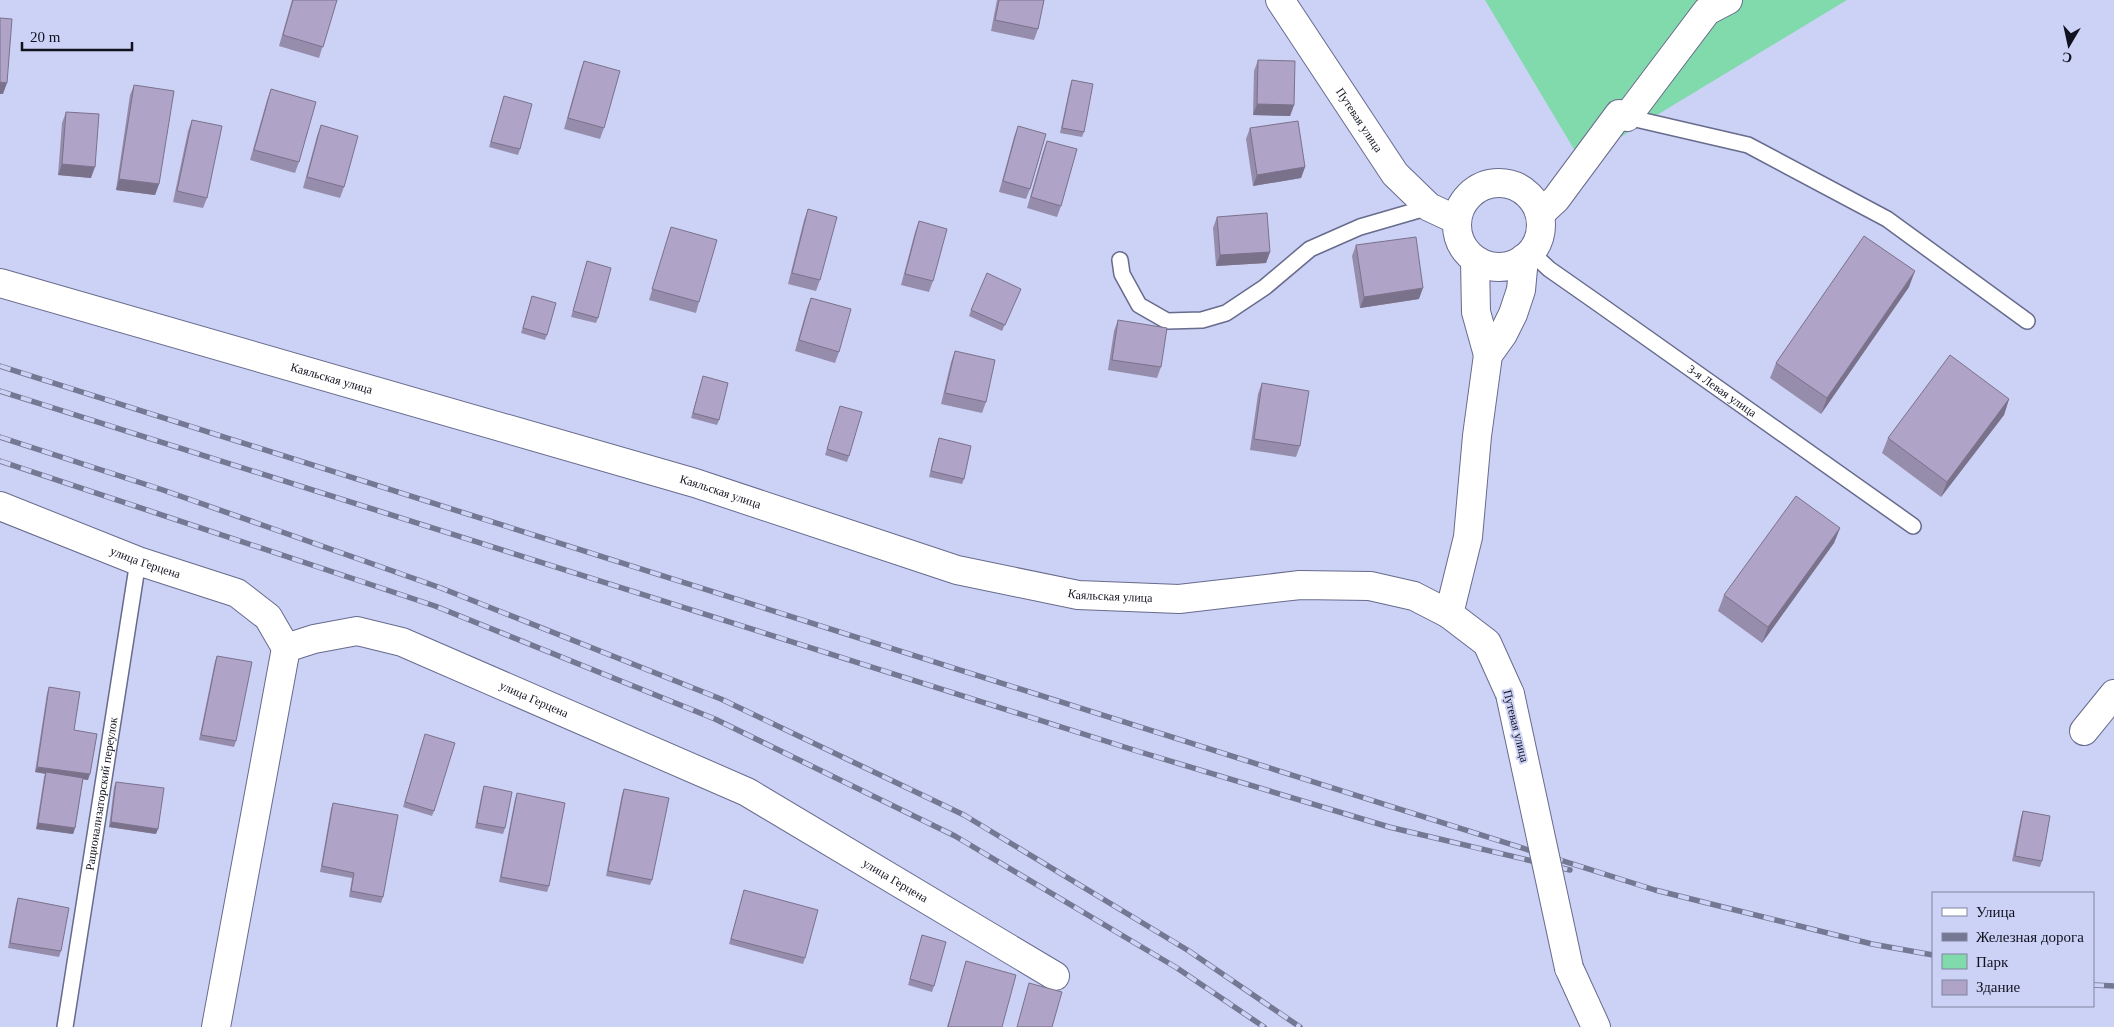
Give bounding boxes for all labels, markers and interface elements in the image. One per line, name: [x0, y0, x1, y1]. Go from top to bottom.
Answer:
scale bar: [22, 20, 132, 52]
north arrow: [2044, 20, 2094, 70]
text: 20 m: [30, 29, 61, 45]
text: С: [2061, 49, 2073, 66]
street label: Путевая улица: [1333, 85, 1386, 156]
street label: Каяльская улица: [289, 360, 375, 397]
street label: 3-я Левая улица: [1685, 362, 1760, 420]
street label: Каяльская улица: [678, 472, 763, 512]
street label: улица Герцена: [108, 544, 183, 581]
street label: Каяльская улица: [1067, 586, 1153, 605]
street label: улица Герцена: [497, 678, 571, 721]
street label: Путевая улица: [1500, 688, 1532, 764]
street label: Рационализаторский переулок: [83, 716, 120, 872]
street label: улица Герцена: [860, 856, 931, 906]
legend: [1932, 892, 2094, 1007]
text: Улица: [1976, 904, 2015, 920]
text: Железная дорога: [1976, 929, 2084, 945]
text: Парк: [1976, 954, 2009, 970]
text: Здание: [1976, 979, 2020, 995]

